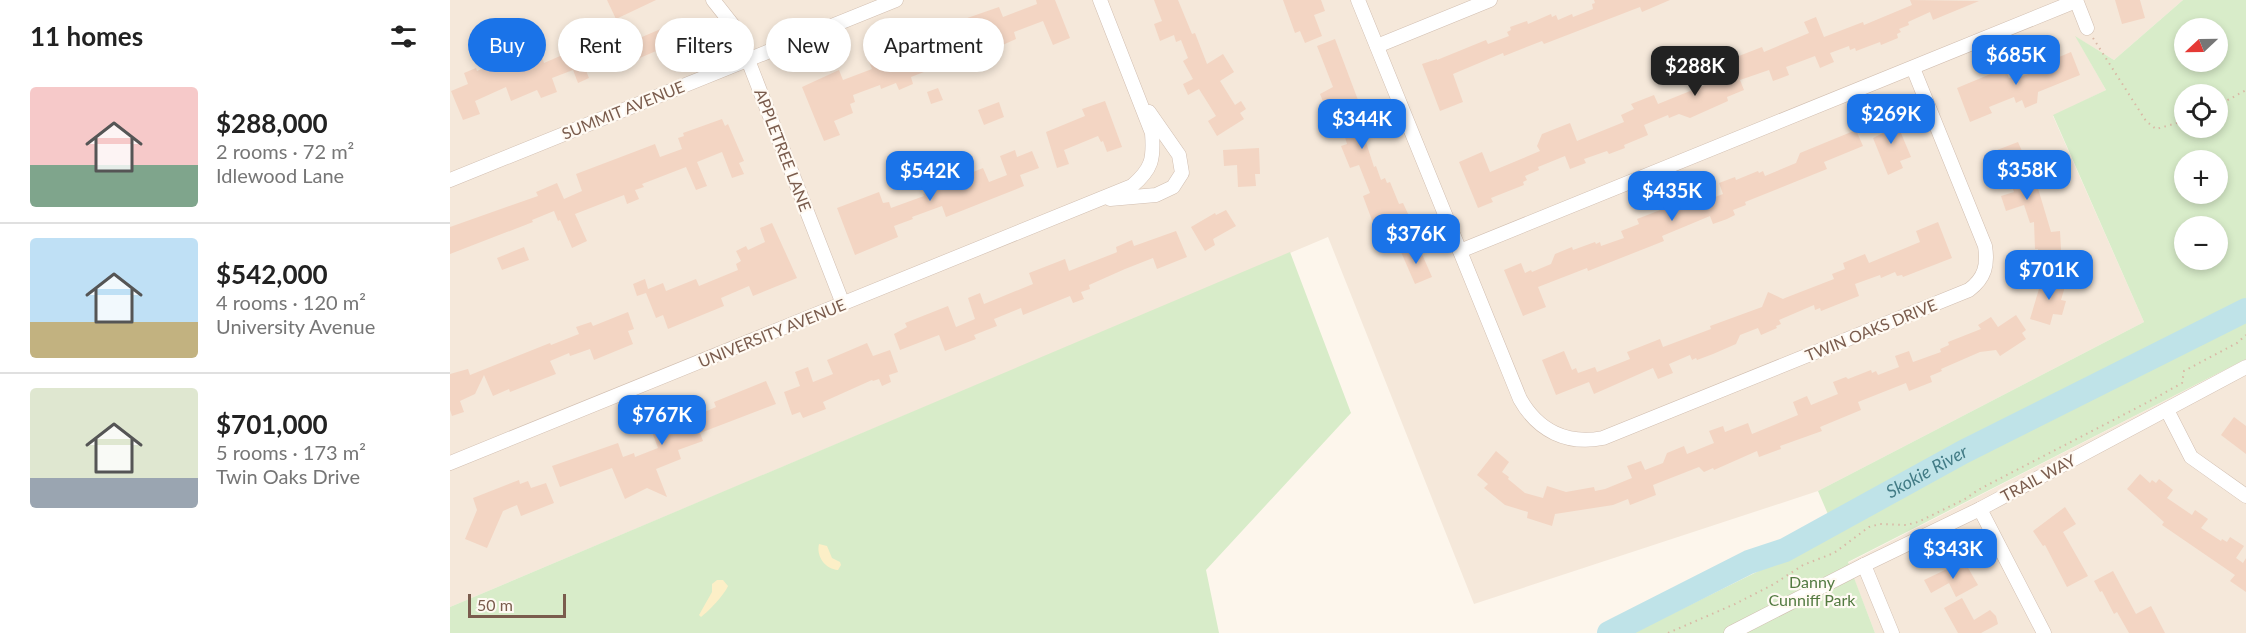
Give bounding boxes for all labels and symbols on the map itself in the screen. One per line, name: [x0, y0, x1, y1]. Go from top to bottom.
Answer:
north arrow: [2174, 18, 2228, 72]
pin: $685K: [1974, 35, 2058, 86]
pin: $288K: [1653, 46, 1737, 97]
street label: SUMMIT AVENUE: [559, 76, 687, 143]
street label: APPLETREE LANE: [751, 86, 816, 214]
pin: $269K: [1849, 94, 1933, 145]
pin: $344K: [1320, 99, 1404, 150]
pin: $358K: [1985, 150, 2069, 201]
pin: $542K: [888, 151, 972, 202]
pin: $435K: [1630, 171, 1714, 222]
pin: $376K: [1374, 214, 1458, 265]
pin: $701K: [2007, 250, 2091, 301]
street label: UNIVERSITY AVENUE: [695, 294, 848, 371]
street label: TWIN OAKS DRIVE: [1802, 294, 1939, 365]
pin: $767K: [620, 395, 704, 446]
water label: Skokie River: [1882, 439, 1972, 502]
street label: TRAIL WAY: [1997, 450, 2078, 505]
pin: $343K: [1911, 529, 1995, 580]
park label: Danny Cunniff Park: [1769, 572, 1856, 609]
scale bar: [468, 591, 566, 618]

